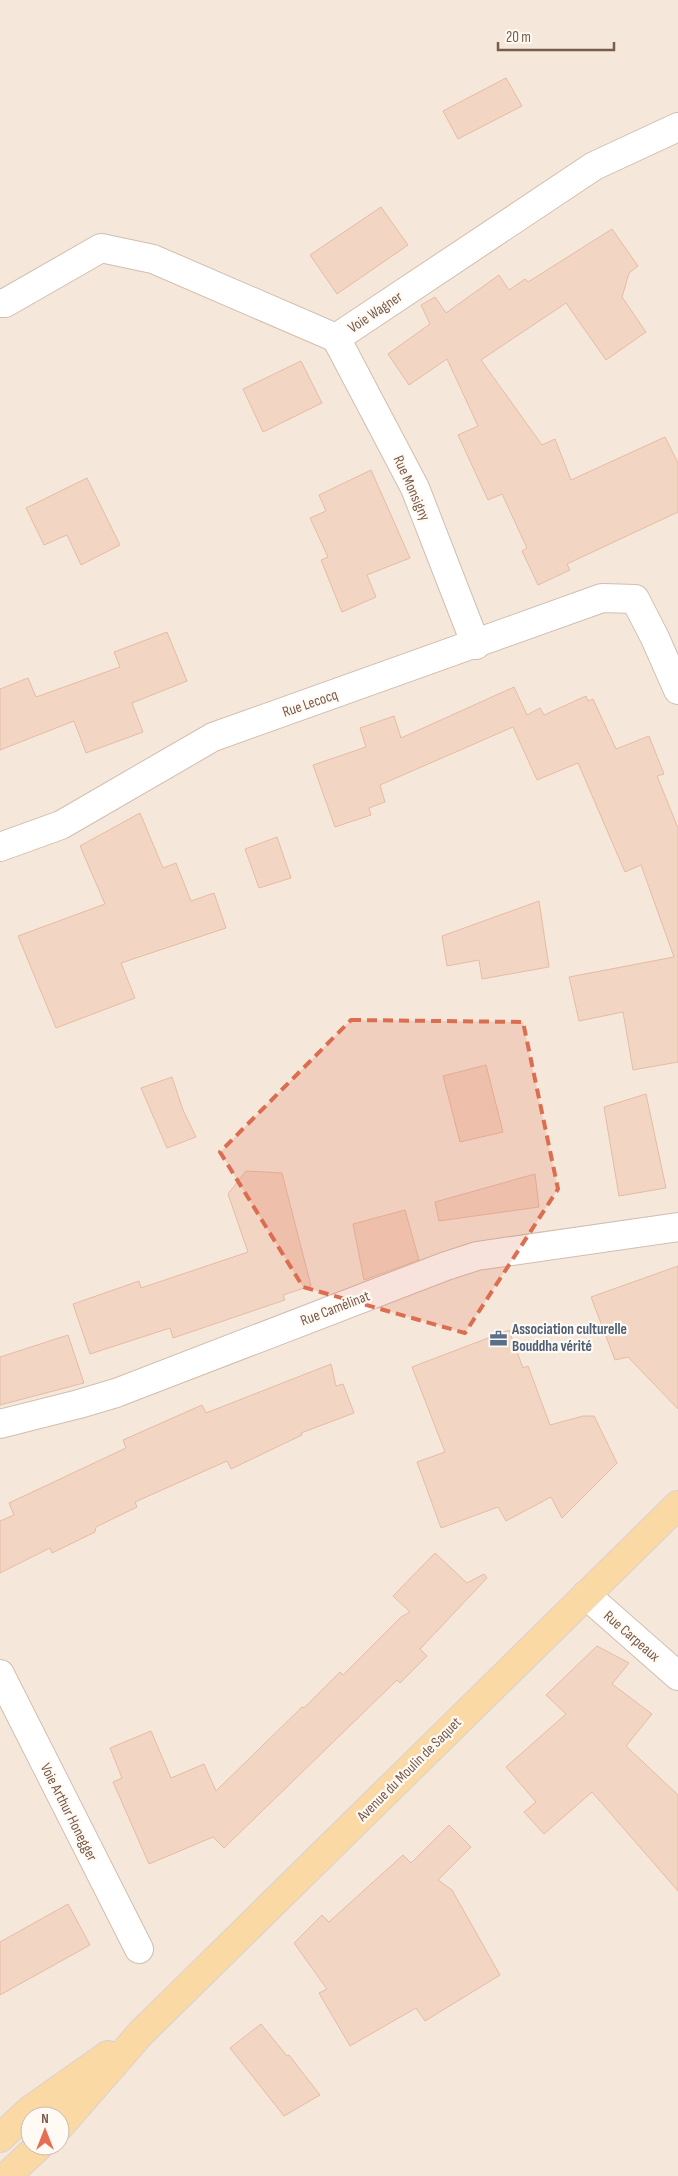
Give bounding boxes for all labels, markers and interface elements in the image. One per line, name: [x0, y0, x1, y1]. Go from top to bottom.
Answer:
scale bar: [498, 20, 614, 52]
text: 20 m: [506, 28, 531, 47]
street label: Voie Wagner: [344, 287, 407, 338]
street label: Rue Monsigny: [389, 453, 434, 524]
street label: Rue Lecocq: [280, 685, 340, 722]
street label: Rue Camélinat: [298, 1286, 373, 1330]
place label: Association culturelle Bouddha vérité: [511, 1320, 627, 1356]
office icon: Association culturelle Bouddha vérité: [488, 1328, 508, 1348]
street label: Rue Carpeaux: [600, 1607, 664, 1666]
street label: Avenue du Moulin de Saquet: [352, 1713, 466, 1826]
street label: Voie Arthur Honegger: [36, 1760, 102, 1865]
north arrow: [20, 2106, 70, 2156]
text: N: [41, 2110, 49, 2127]

